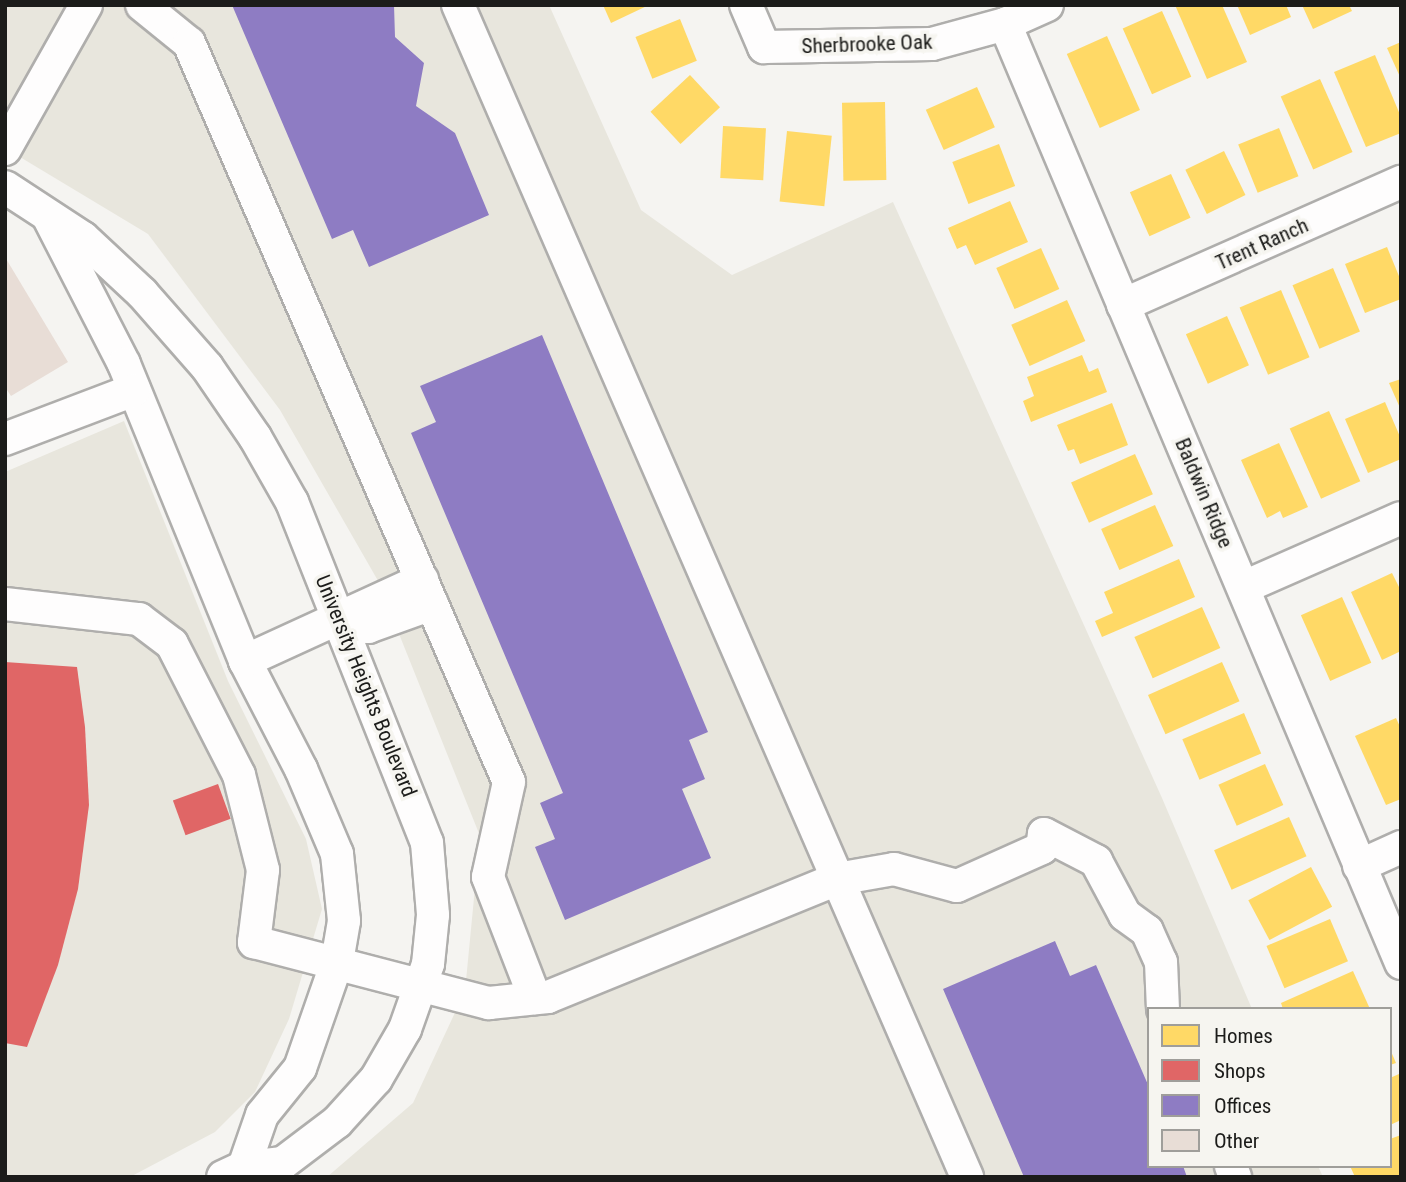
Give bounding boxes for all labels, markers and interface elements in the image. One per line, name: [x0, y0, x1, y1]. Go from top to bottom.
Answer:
street label: Sherbrooke Oak: [801, 29, 933, 59]
street label: Trent Ranch: [1212, 212, 1312, 276]
street label: Baldwin Ridge: [1170, 434, 1238, 552]
street label: University Heights Boulevard: [310, 571, 422, 801]
legend: [1147, 1007, 1392, 1168]
text: Homes: [1214, 1024, 1273, 1048]
text: Shops: [1214, 1059, 1266, 1083]
text: Offices: [1214, 1094, 1271, 1118]
text: Other: [1214, 1129, 1259, 1153]

